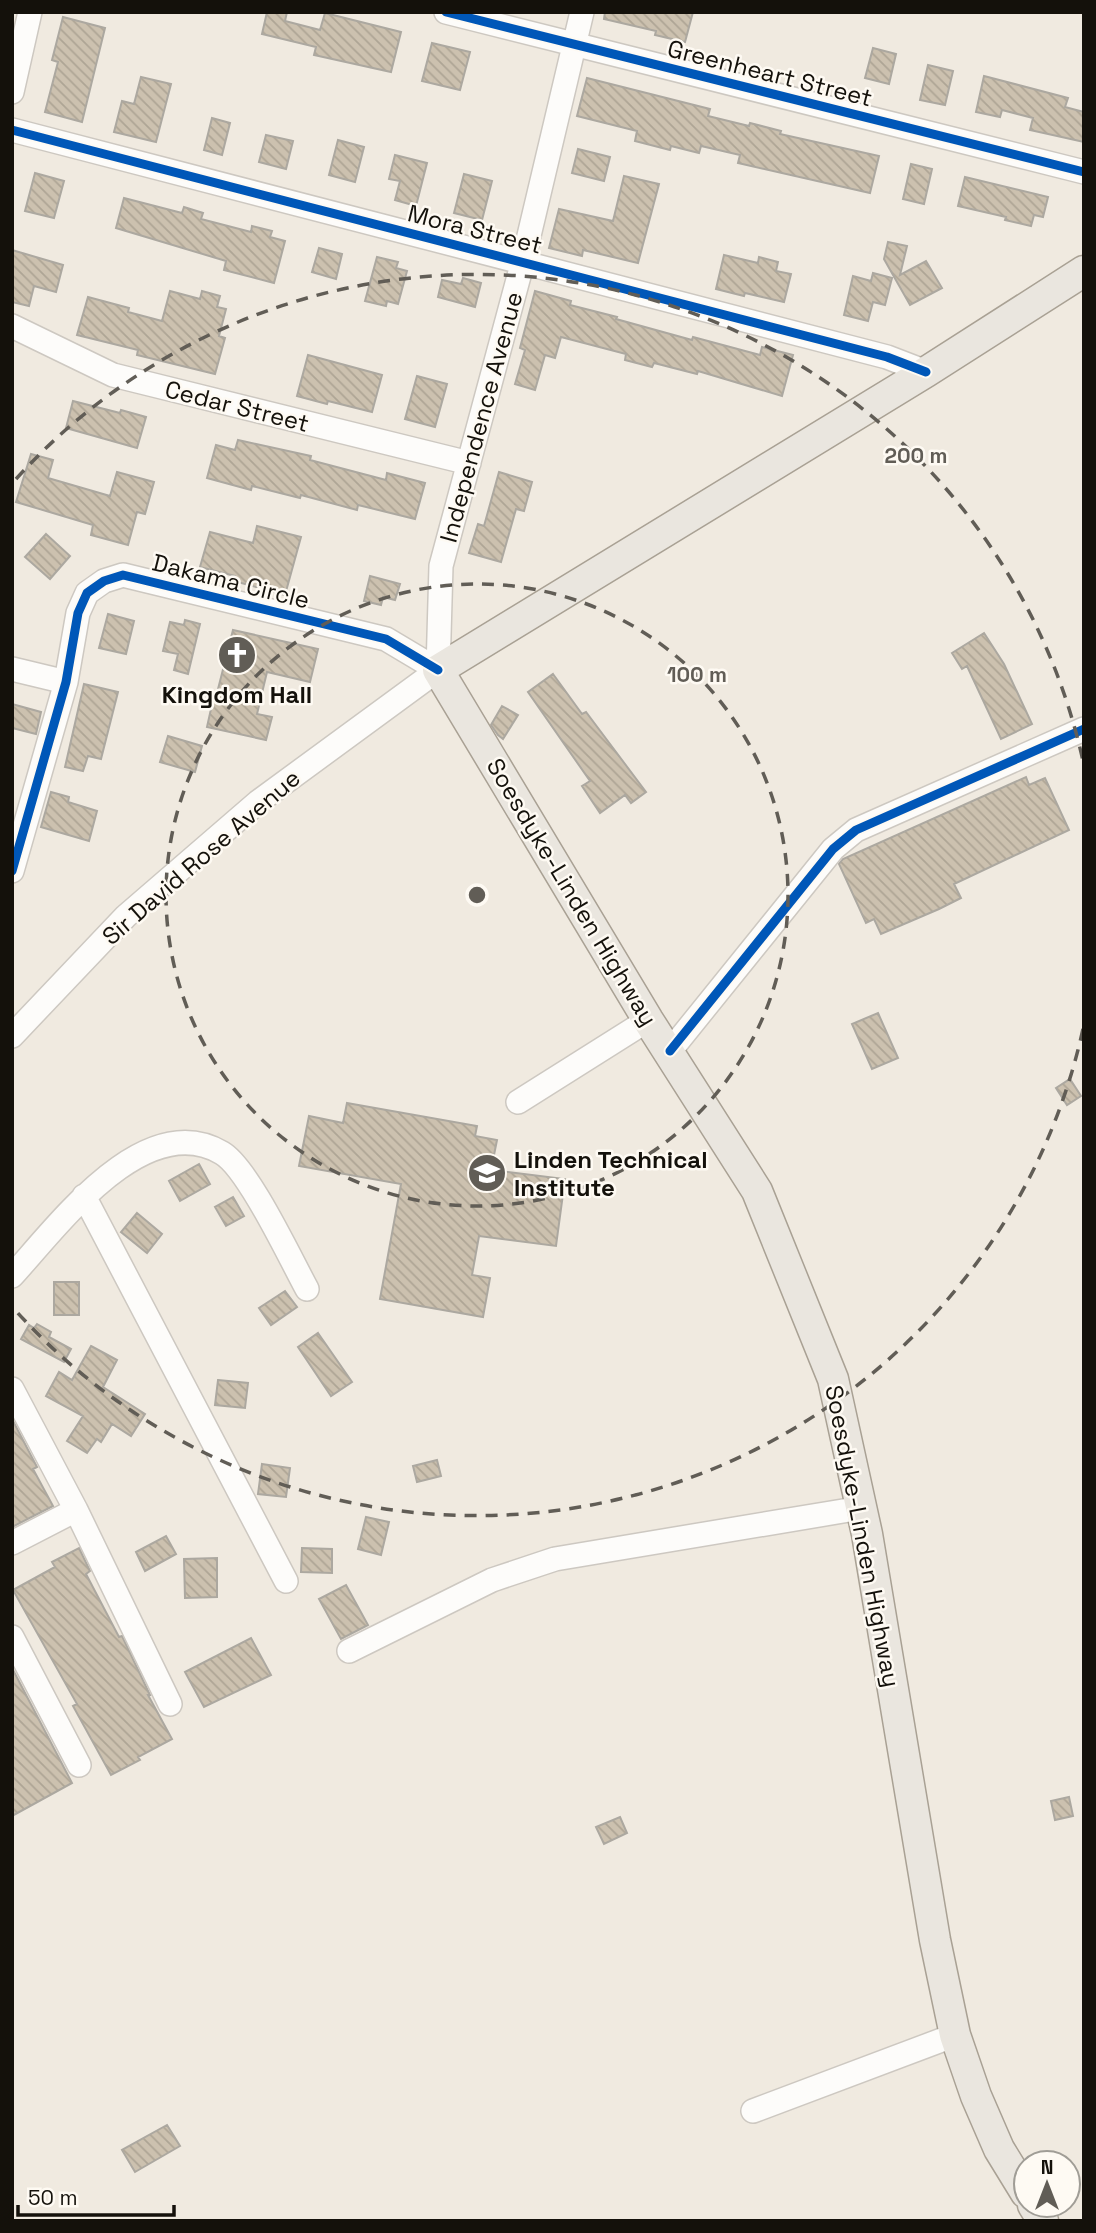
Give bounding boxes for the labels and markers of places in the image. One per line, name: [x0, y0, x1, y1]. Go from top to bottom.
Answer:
church icon: Kingdom Hall: [216, 634, 258, 676]
place label: Kingdom Hall: [162, 679, 312, 710]
centre of rings: [465, 883, 489, 907]
place label: Linden Technical Institute: [514, 1144, 708, 1203]
school or university icon: Linden Technical Institute: [466, 1152, 508, 1194]

